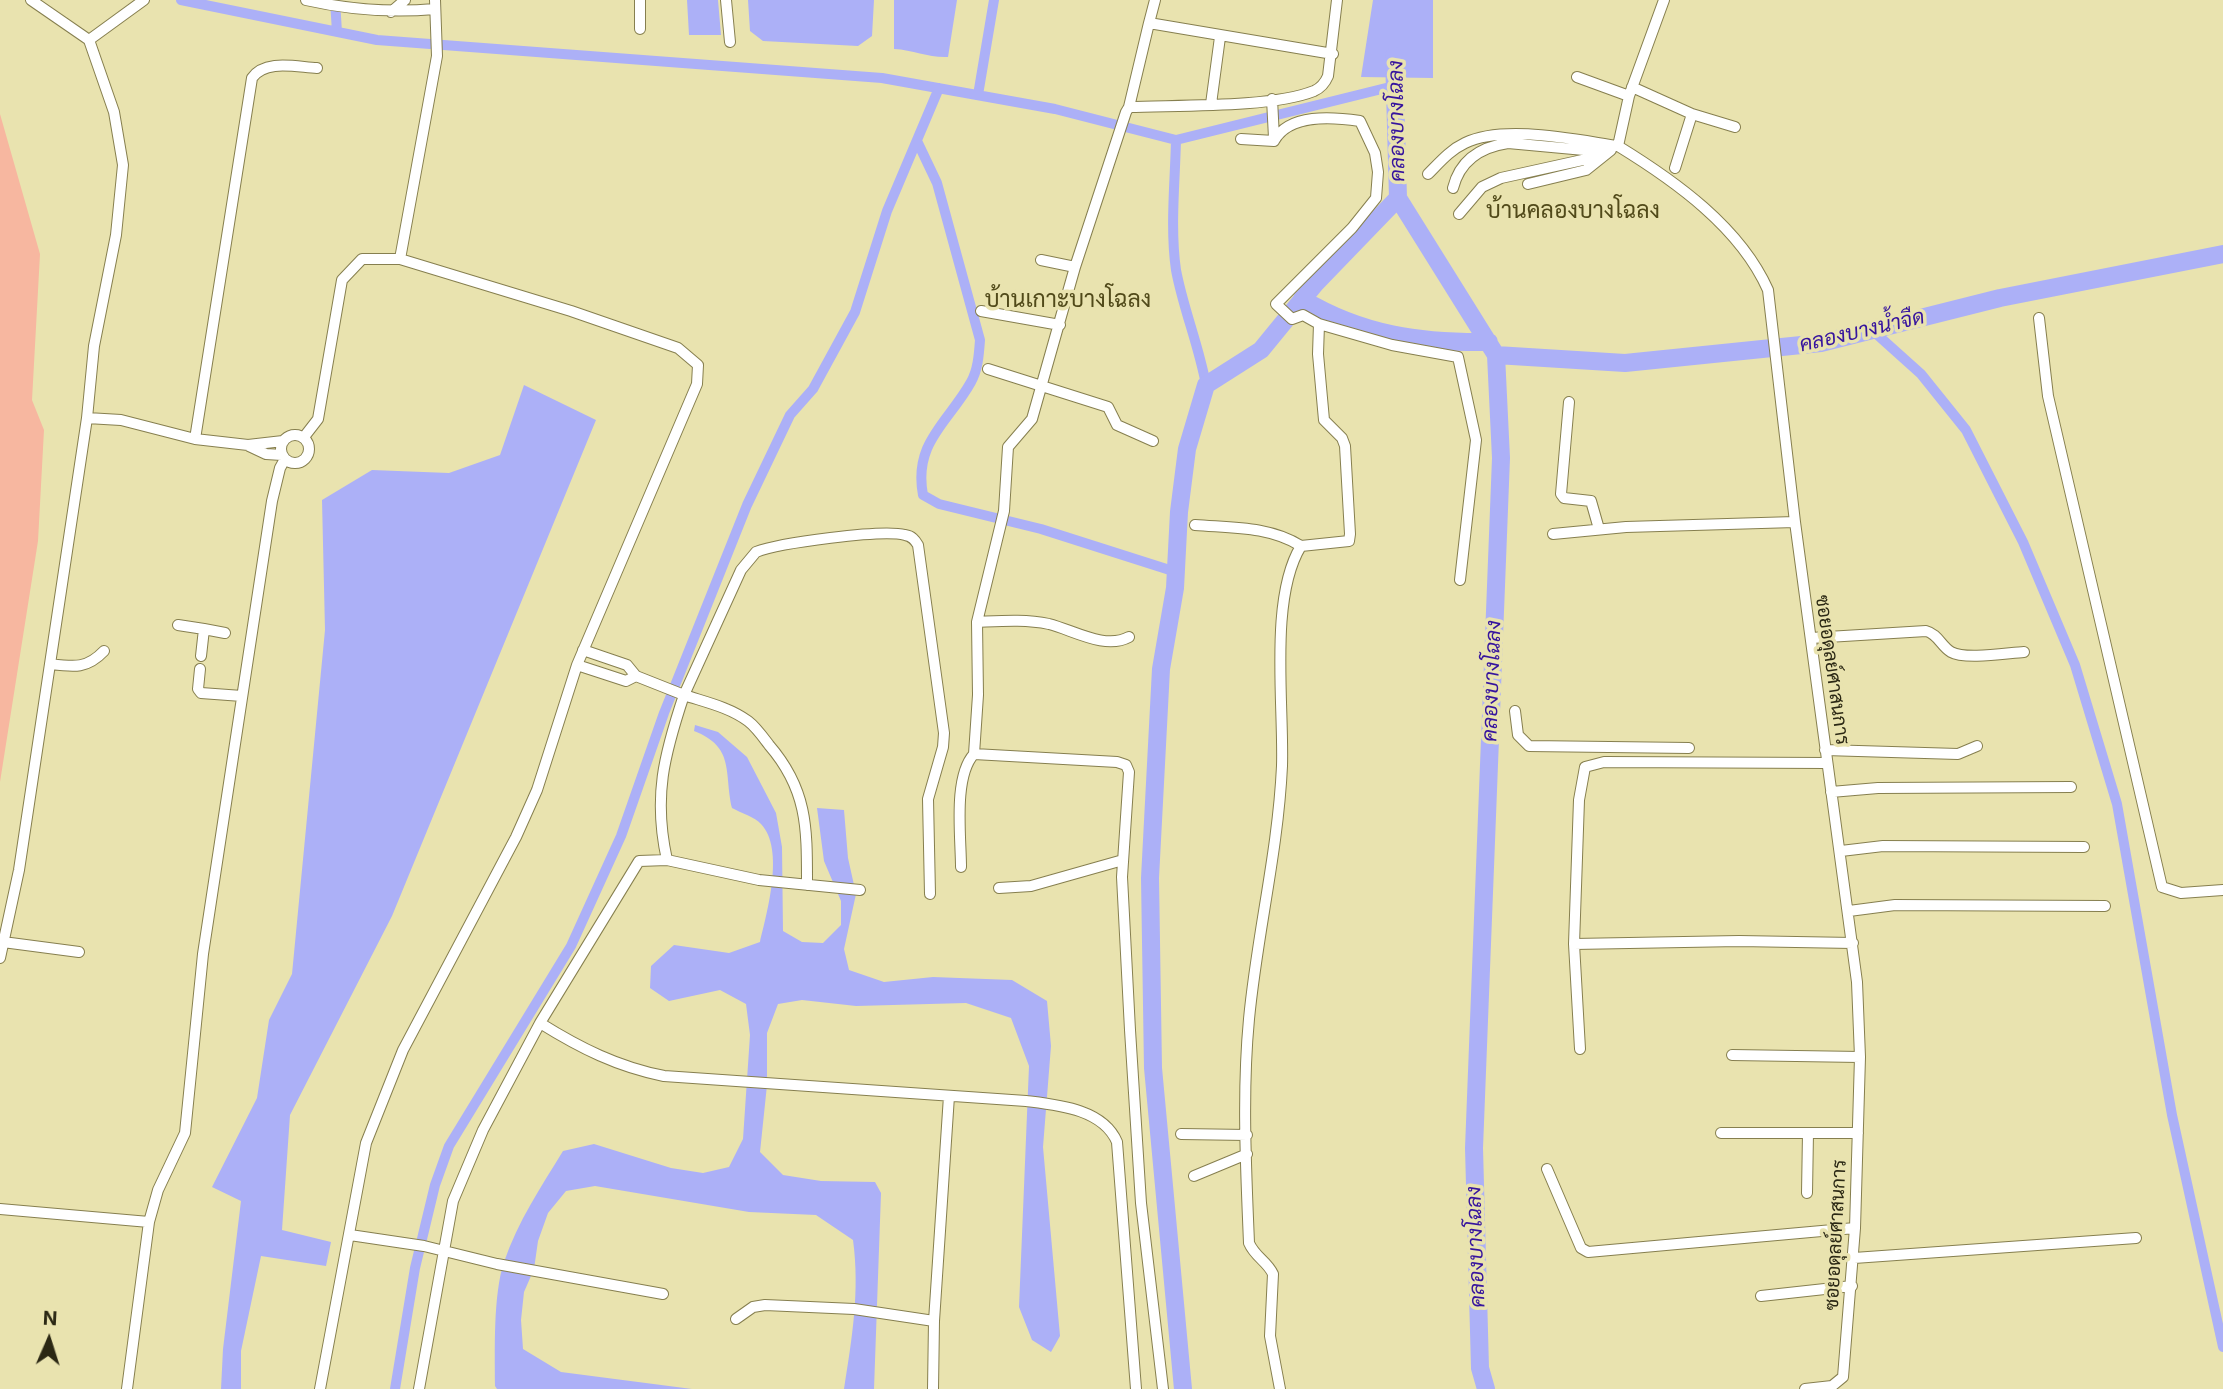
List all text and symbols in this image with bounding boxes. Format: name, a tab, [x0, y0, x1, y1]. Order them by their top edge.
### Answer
water label: คลองบางโฉลง	[1383, 60, 1411, 182]
district label: บ้านคลองบางโฉลง	[1486, 197, 1660, 225]
district label: บ้านเกาะบางโฉลง	[985, 286, 1151, 314]
water label: คลองบางน้ำจืด	[1797, 304, 1927, 358]
street label: ซอยอดุลย์ศาสนการ	[1810, 594, 1854, 746]
water label: คลองบางโฉลง	[1477, 620, 1507, 742]
street label: ซอยอดุลย์ศาสนการ	[1821, 1159, 1851, 1311]
water label: คลองบางโฉลง	[1461, 1186, 1491, 1308]
north arrow	[14, 1305, 84, 1375]
text: N	[42, 1307, 58, 1330]

